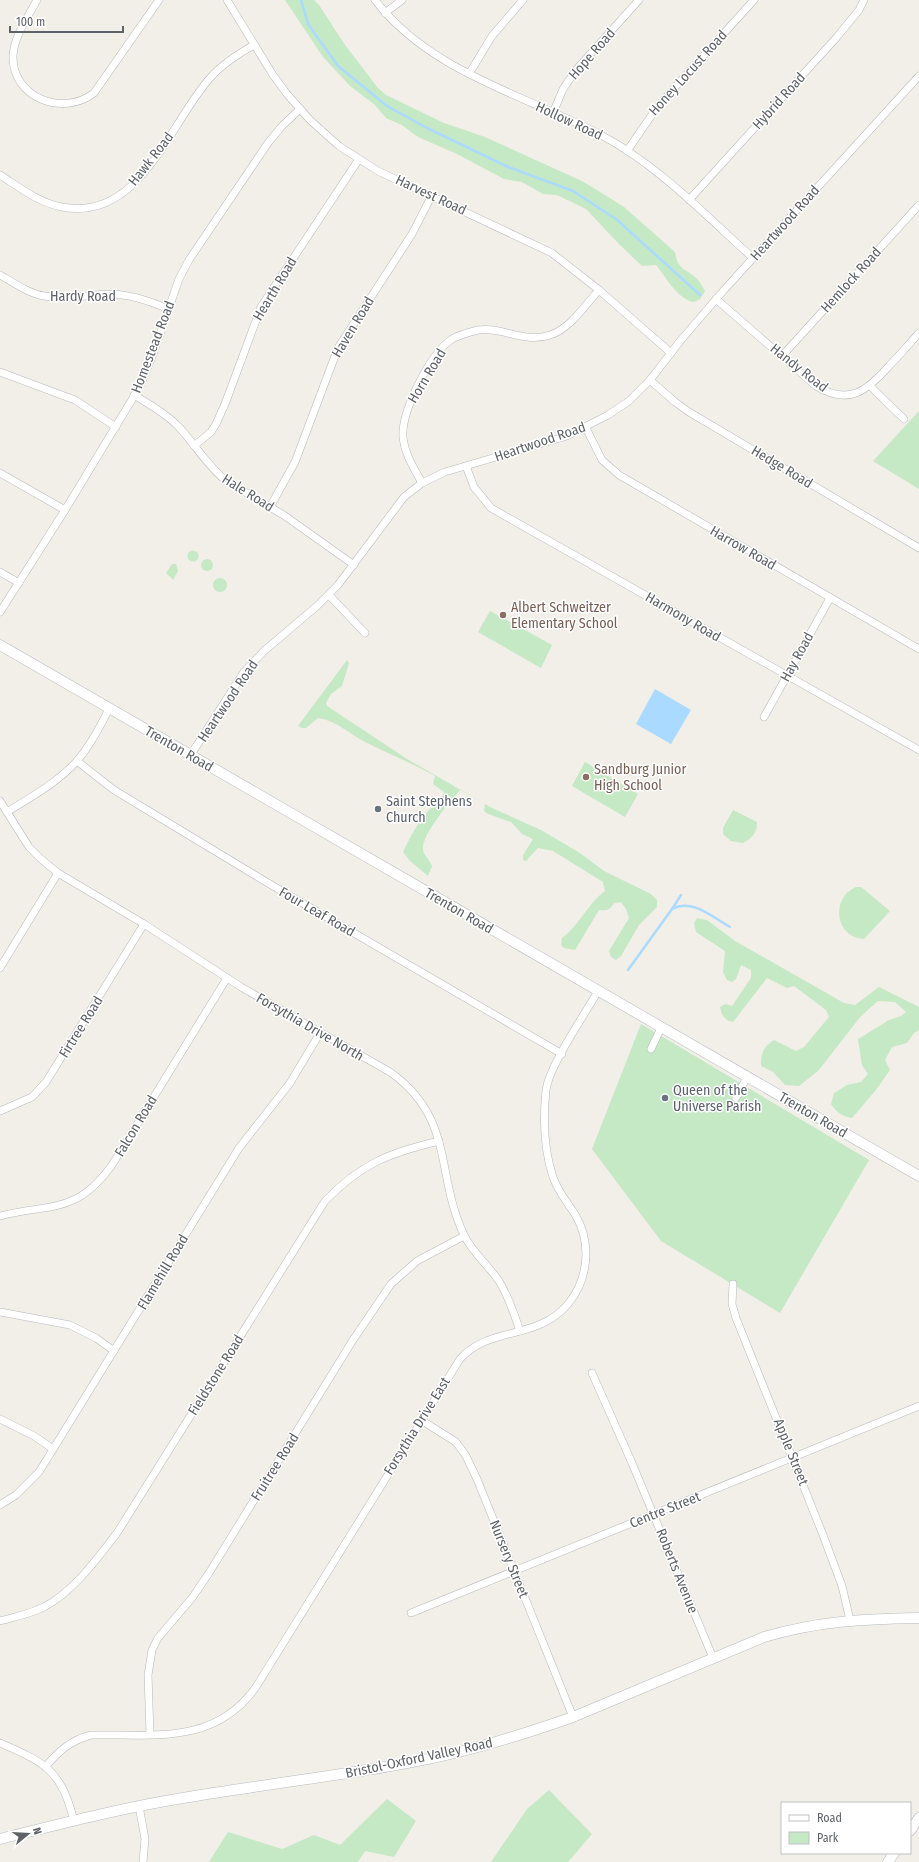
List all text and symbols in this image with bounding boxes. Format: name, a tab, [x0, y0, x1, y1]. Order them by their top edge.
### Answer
scale bar	[10, 8, 123, 34]
text: 100 m	[16, 15, 45, 29]
street label: Hope Road	[565, 25, 619, 83]
street label: Honey Locust Road	[645, 27, 731, 119]
street label: Hybrid Road	[749, 69, 809, 133]
street label: Hollow Road	[533, 98, 605, 144]
street label: Hawk Road	[125, 129, 177, 189]
street label: Harvest Road	[393, 171, 469, 219]
street label: Heartwood Road	[747, 182, 823, 264]
street label: Hemlock Road	[817, 244, 885, 316]
street label: Hearth Road	[249, 254, 301, 324]
street label: Hardy Road	[50, 288, 116, 305]
street label: Haven Road	[328, 294, 378, 360]
street label: Homestead Road	[128, 299, 178, 395]
street label: Handy Road	[767, 340, 831, 396]
street label: Horn Road	[404, 346, 450, 406]
street label: Heartwood Road	[492, 418, 588, 466]
street label: Hedge Road	[748, 442, 816, 492]
street label: Hale Road	[219, 470, 277, 516]
street label: Harrow Road	[707, 522, 779, 574]
street label: Harmony Road	[642, 589, 724, 645]
place label: Albert Schweitzer Elementary School	[511, 599, 618, 632]
marker: Albert Schweitzer Elementary School	[498, 610, 508, 620]
street label: Hay Road	[777, 629, 817, 685]
street label: Heartwood Road	[194, 657, 262, 745]
street label: Trenton Road	[142, 723, 216, 775]
place label: Sandburg Junior High School	[594, 761, 686, 794]
marker: Sandburg Junior High School	[581, 772, 591, 782]
place label: Saint Stephens Church	[386, 793, 472, 826]
marker: Saint Stephens Church	[373, 804, 383, 814]
street label: Four Leaf Road	[276, 883, 358, 941]
street label: Trenton Road	[422, 885, 496, 937]
street label: Forsythia Drive North	[253, 989, 367, 1065]
street label: Firtree Road	[55, 993, 107, 1061]
place label: Queen of the Universe Parish	[673, 1082, 761, 1115]
street label: Trenton Road	[776, 1089, 850, 1141]
street label: Falcon Road	[111, 1092, 161, 1160]
marker: Queen of the Universe Parish	[660, 1093, 670, 1103]
street label: Flamehill Road	[134, 1231, 192, 1313]
street label: Fieldstone Road	[185, 1332, 247, 1418]
street label: Forsythia Drive East	[380, 1374, 454, 1478]
street label: Apple Street	[770, 1416, 812, 1488]
street label: Fruitree Road	[247, 1430, 303, 1504]
street label: Centre Street	[627, 1488, 703, 1532]
street label: Nursery Street	[486, 1518, 532, 1601]
street label: Roberts Avenue	[652, 1526, 702, 1616]
street label: Bristol-Oxford Valley Road	[344, 1734, 494, 1782]
legend	[781, 1802, 911, 1854]
text: Road	[817, 1811, 842, 1825]
north arrow	[8, 1814, 48, 1854]
text: N	[30, 1826, 44, 1836]
text: Park	[817, 1831, 839, 1845]

